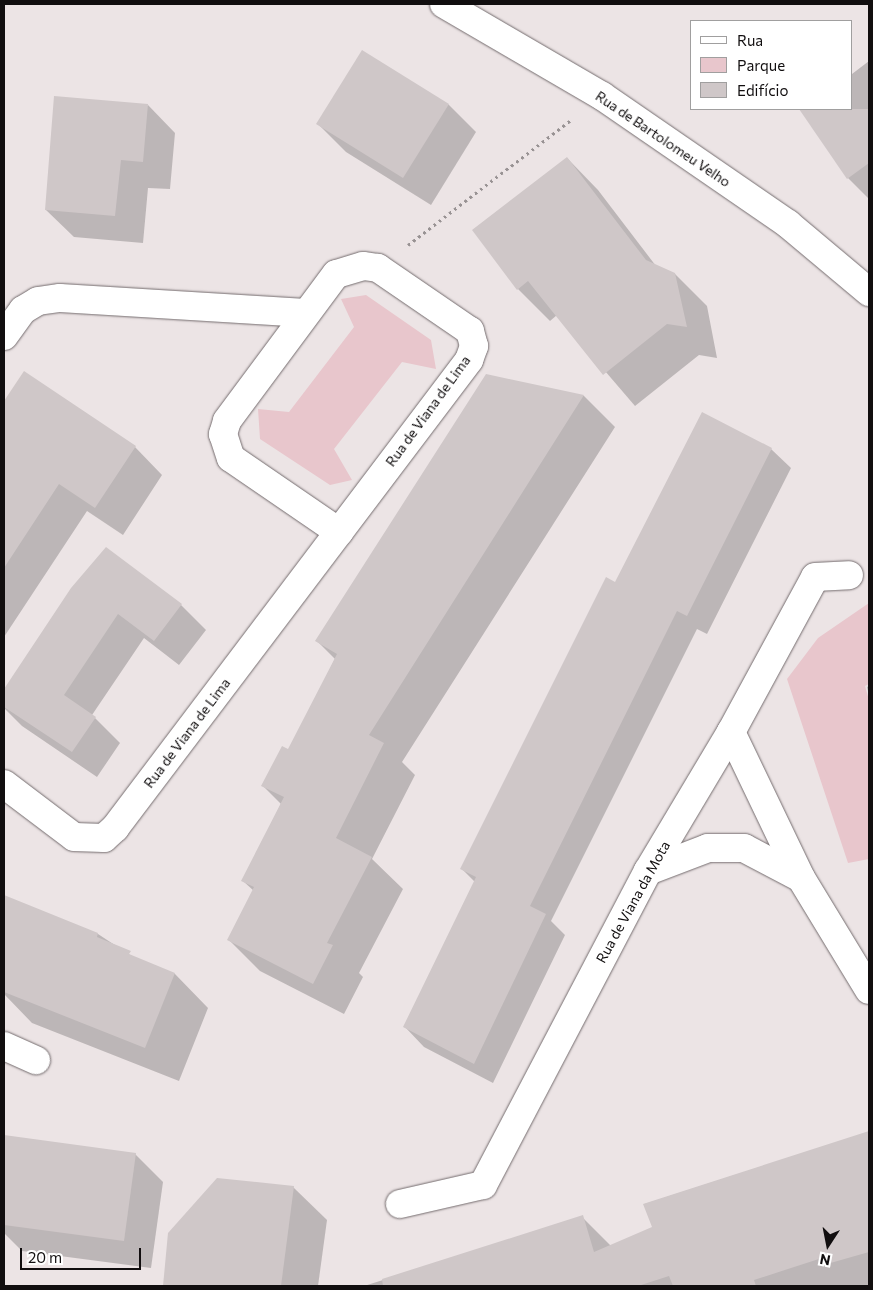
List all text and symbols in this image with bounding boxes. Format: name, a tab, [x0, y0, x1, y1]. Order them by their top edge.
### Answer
legend	[690, 20, 853, 110]
text: Rua	[737, 31, 763, 49]
text: Parque	[737, 56, 785, 74]
text: Edifício	[737, 81, 788, 99]
street label: Rua de Bartolomeu Velho	[592, 88, 734, 190]
street label: Rua de Viana de Lima	[382, 352, 474, 470]
street label: Rua de Viana de Lima	[140, 675, 234, 791]
street label: Rua de Viana da Mota	[593, 838, 673, 966]
north arrow	[803, 1220, 853, 1270]
scale bar	[22, 1238, 144, 1270]
text: 20 m	[28, 1248, 62, 1266]
text: N	[818, 1251, 832, 1270]

